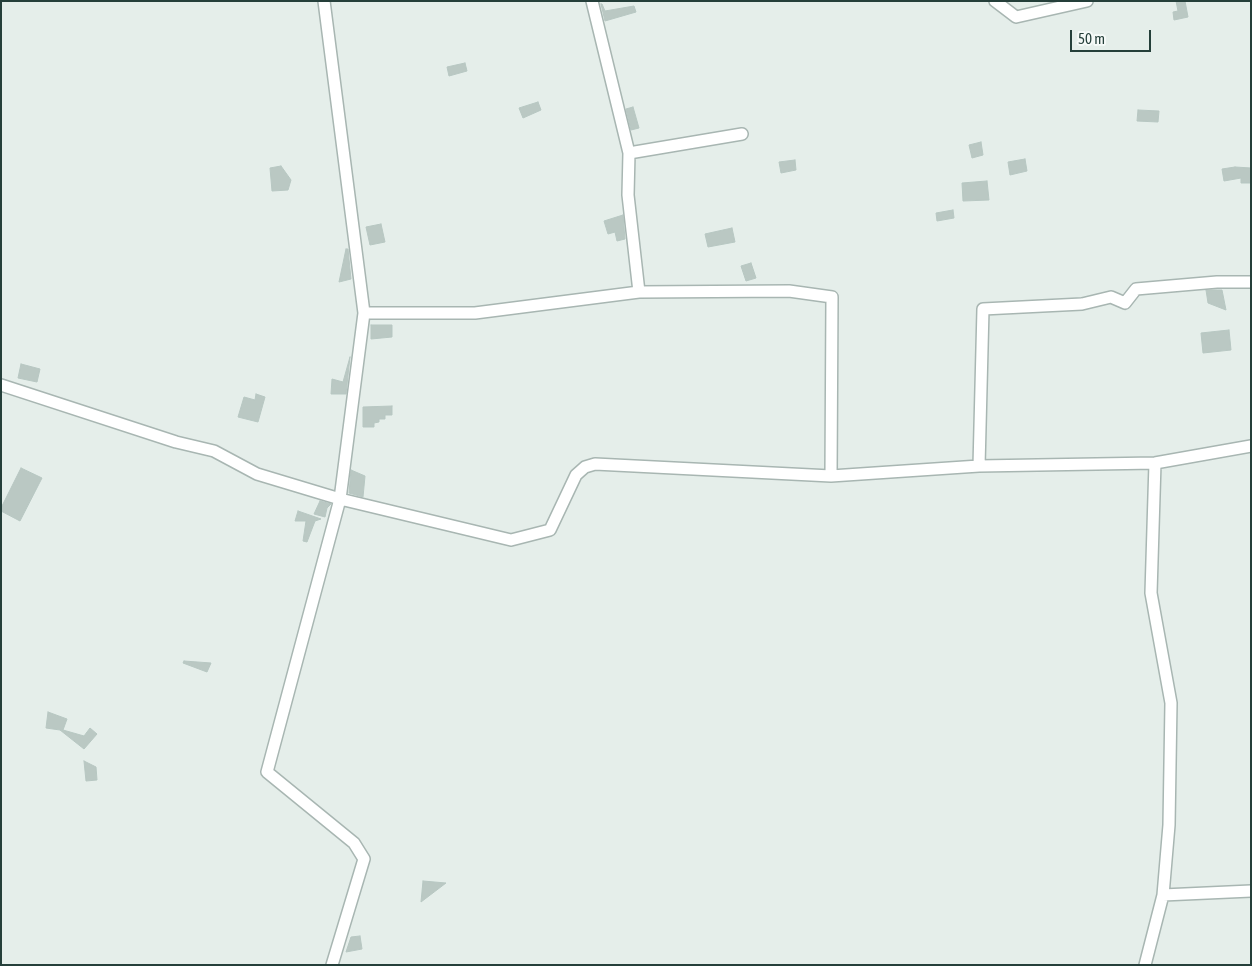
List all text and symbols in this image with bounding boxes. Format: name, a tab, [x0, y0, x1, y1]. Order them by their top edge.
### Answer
scale bar	[1072, 20, 1153, 52]
text: 50 m	[1078, 30, 1105, 47]

